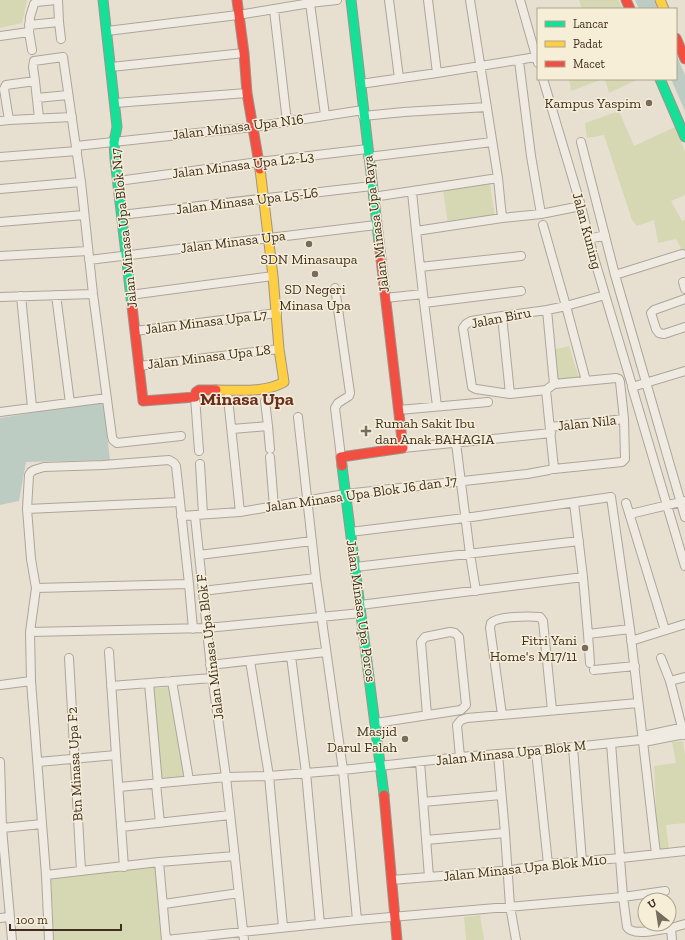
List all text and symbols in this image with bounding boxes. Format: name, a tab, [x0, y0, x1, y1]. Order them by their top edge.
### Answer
legend	[537, 8, 677, 80]
text: Lancar	[573, 17, 609, 31]
text: Padat	[573, 37, 603, 51]
text: Macet	[573, 57, 605, 71]
place label: Kampus Yaspim	[545, 95, 641, 112]
marker: Kampus Yaspim	[644, 98, 654, 108]
street label: Jalan Minasa Upa N16	[171, 111, 305, 143]
street label: Jalan Minasa Upa Blok N17	[107, 147, 141, 309]
street label: Jalan Minasa Upa L2-L3	[171, 148, 315, 182]
street label: Jalan Minasa Upa Raya	[359, 154, 393, 294]
street label: Jalan Minasa Upa L5-L6	[175, 184, 319, 218]
street label: Jalan Kuning	[569, 191, 605, 272]
street label: Jalan Minasa Upa	[179, 227, 287, 257]
marker: SDN Minasaupa	[304, 239, 314, 249]
place label: SDN Minasaupa	[261, 251, 358, 268]
marker: SD Negeri Minasa Upa	[310, 269, 320, 279]
place label: SD Negeri Minasa Upa	[279, 281, 351, 314]
street label: Jalan Biru	[470, 304, 532, 332]
street label: Jalan Minasa Upa L7	[144, 306, 268, 338]
street label: Jalan Minasa Upa L8	[146, 341, 272, 373]
district label: Minasa Upa	[200, 388, 294, 410]
street label: Jalan Nila	[557, 411, 617, 435]
place label: Rumah Sakit Ibu dan Anak BAHAGIA	[375, 415, 495, 448]
marker: Rumah Sakit Ibu dan Anak BAHAGIA	[360, 425, 372, 437]
street label: Jalan Minasa Upa Blok J6 dan J7	[264, 472, 459, 516]
street label: Jalan Minasa Upa Poros	[343, 539, 379, 683]
street label: Jalan Minasa Upa Blok F	[193, 573, 227, 721]
place label: Fitri Yani Home's M17/11	[490, 632, 578, 665]
marker: Fitri Yani Home's M17/11	[580, 643, 590, 653]
street label: Btn Minasa Upa F2	[64, 706, 86, 822]
place label: Masjid Darul Falah	[327, 723, 397, 756]
marker: Masjid Darul Falah	[400, 734, 410, 744]
street label: Jalan Minasa Upa Blok M	[435, 737, 587, 769]
street label: Jalan Minasa Upa Blok M10	[442, 851, 608, 885]
north arrow	[637, 892, 677, 932]
text: U	[646, 896, 659, 911]
scale bar	[10, 906, 121, 932]
text: 100 m	[16, 913, 48, 927]

